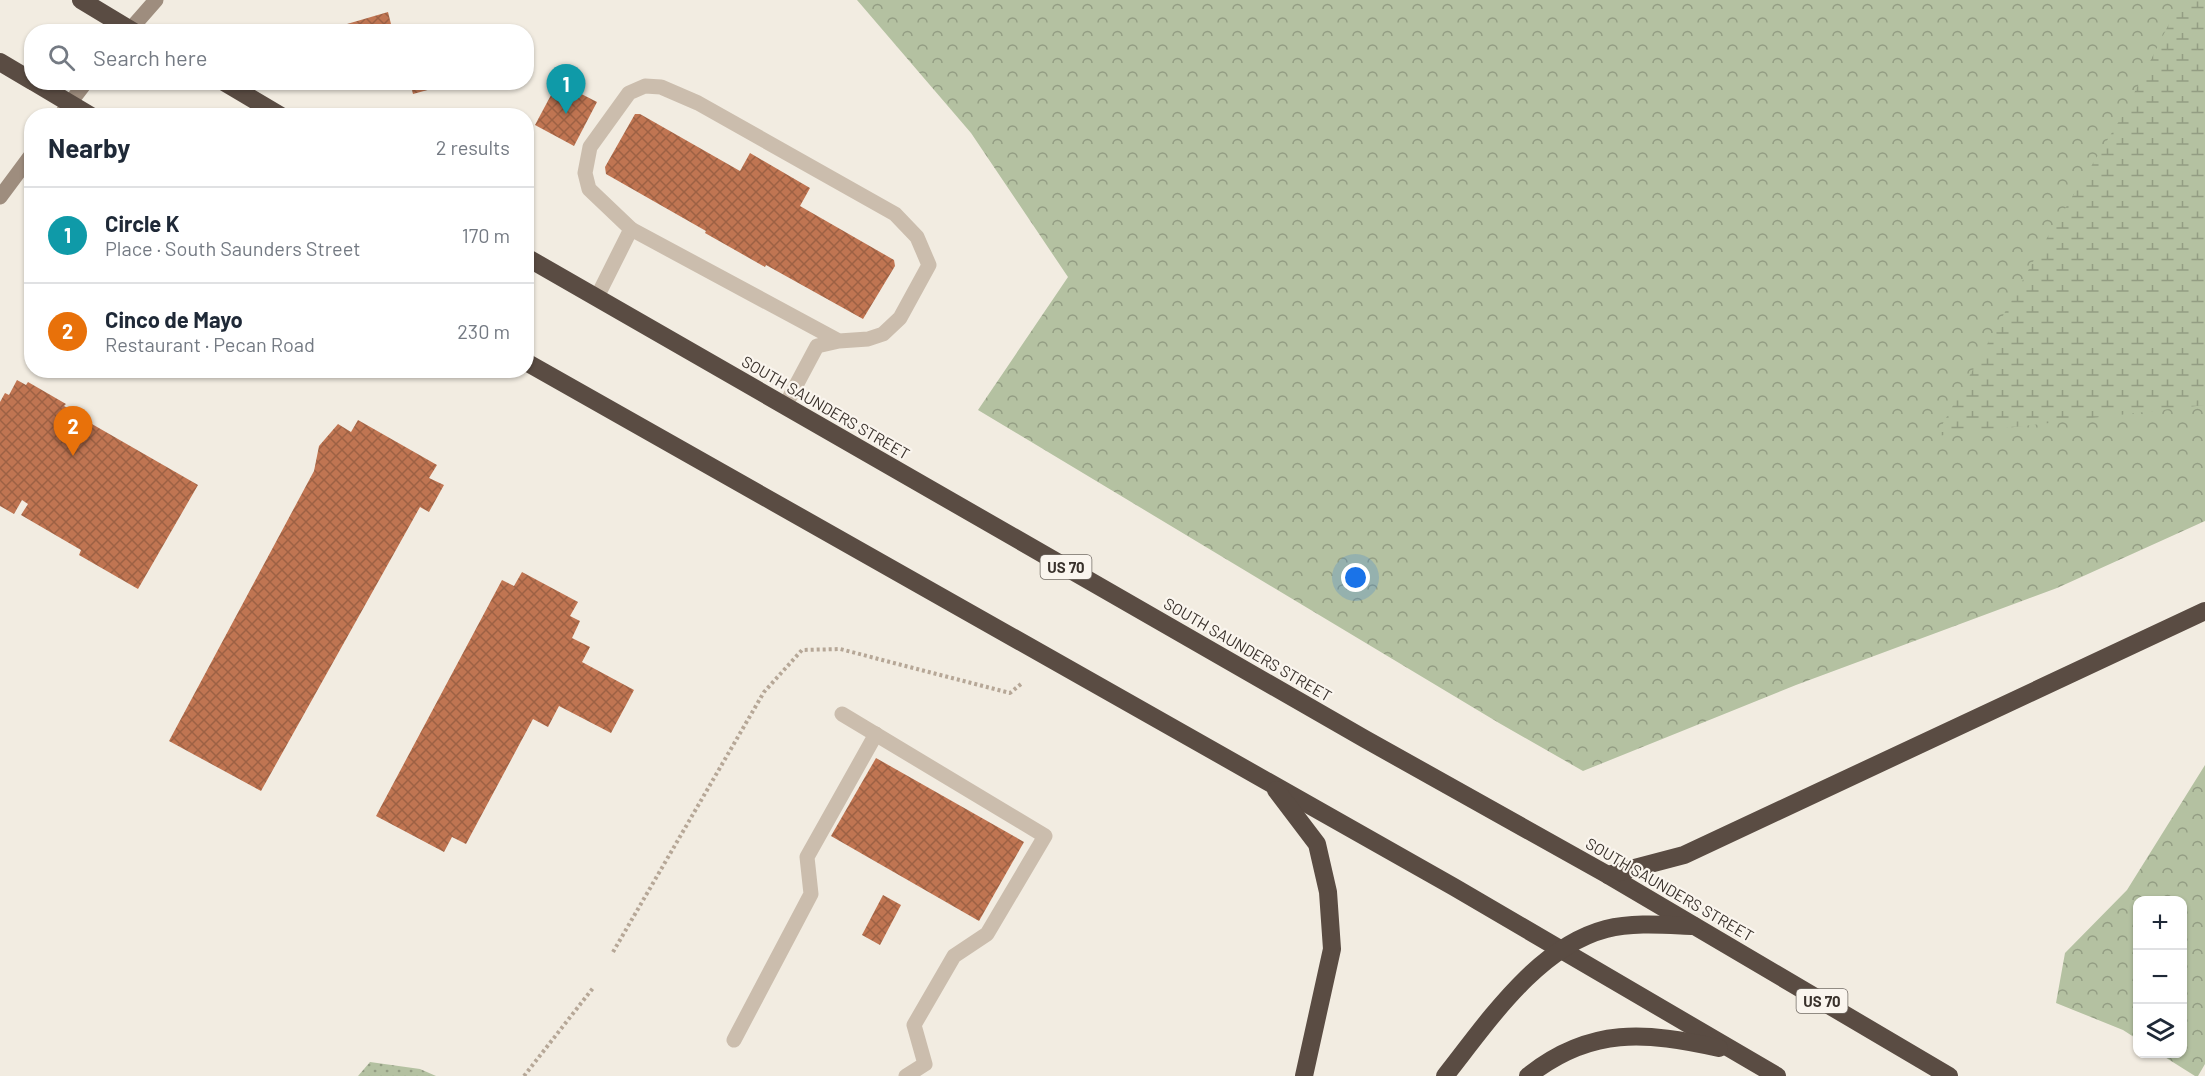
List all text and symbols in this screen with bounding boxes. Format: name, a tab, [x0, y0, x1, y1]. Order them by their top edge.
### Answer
search box	[24, 24, 534, 90]
icon: search	[45, 41, 78, 74]
text: Search here	[93, 44, 207, 70]
pin: 1	[546, 64, 586, 114]
text: Nearby	[48, 132, 130, 163]
text: 2 results	[436, 135, 510, 159]
text: Circle K	[105, 210, 180, 236]
text: 1	[64, 223, 71, 247]
text: 170 m	[462, 223, 510, 247]
text: Place · South Saunders Street	[105, 236, 360, 260]
text: Cinco de Mayo	[105, 306, 243, 332]
text: 2	[62, 319, 73, 343]
text: 230 m	[457, 319, 510, 343]
text: Restaurant · Pecan Road	[105, 332, 315, 356]
street label: SOUTH SAUNDERS STREET	[739, 351, 913, 463]
pin: 2	[54, 406, 92, 456]
road number: US 70	[1040, 555, 1092, 579]
your location	[1341, 563, 1370, 592]
street label: SOUTH SAUNDERS STREET	[1161, 593, 1335, 705]
street label: SOUTH SAUNDERS STREET	[1583, 833, 1757, 945]
map controls	[2133, 896, 2187, 1058]
button: +	[2133, 896, 2187, 950]
button: −	[2133, 950, 2187, 1004]
road number: US 70	[1796, 989, 1848, 1013]
button: layers	[2133, 1004, 2187, 1058]

